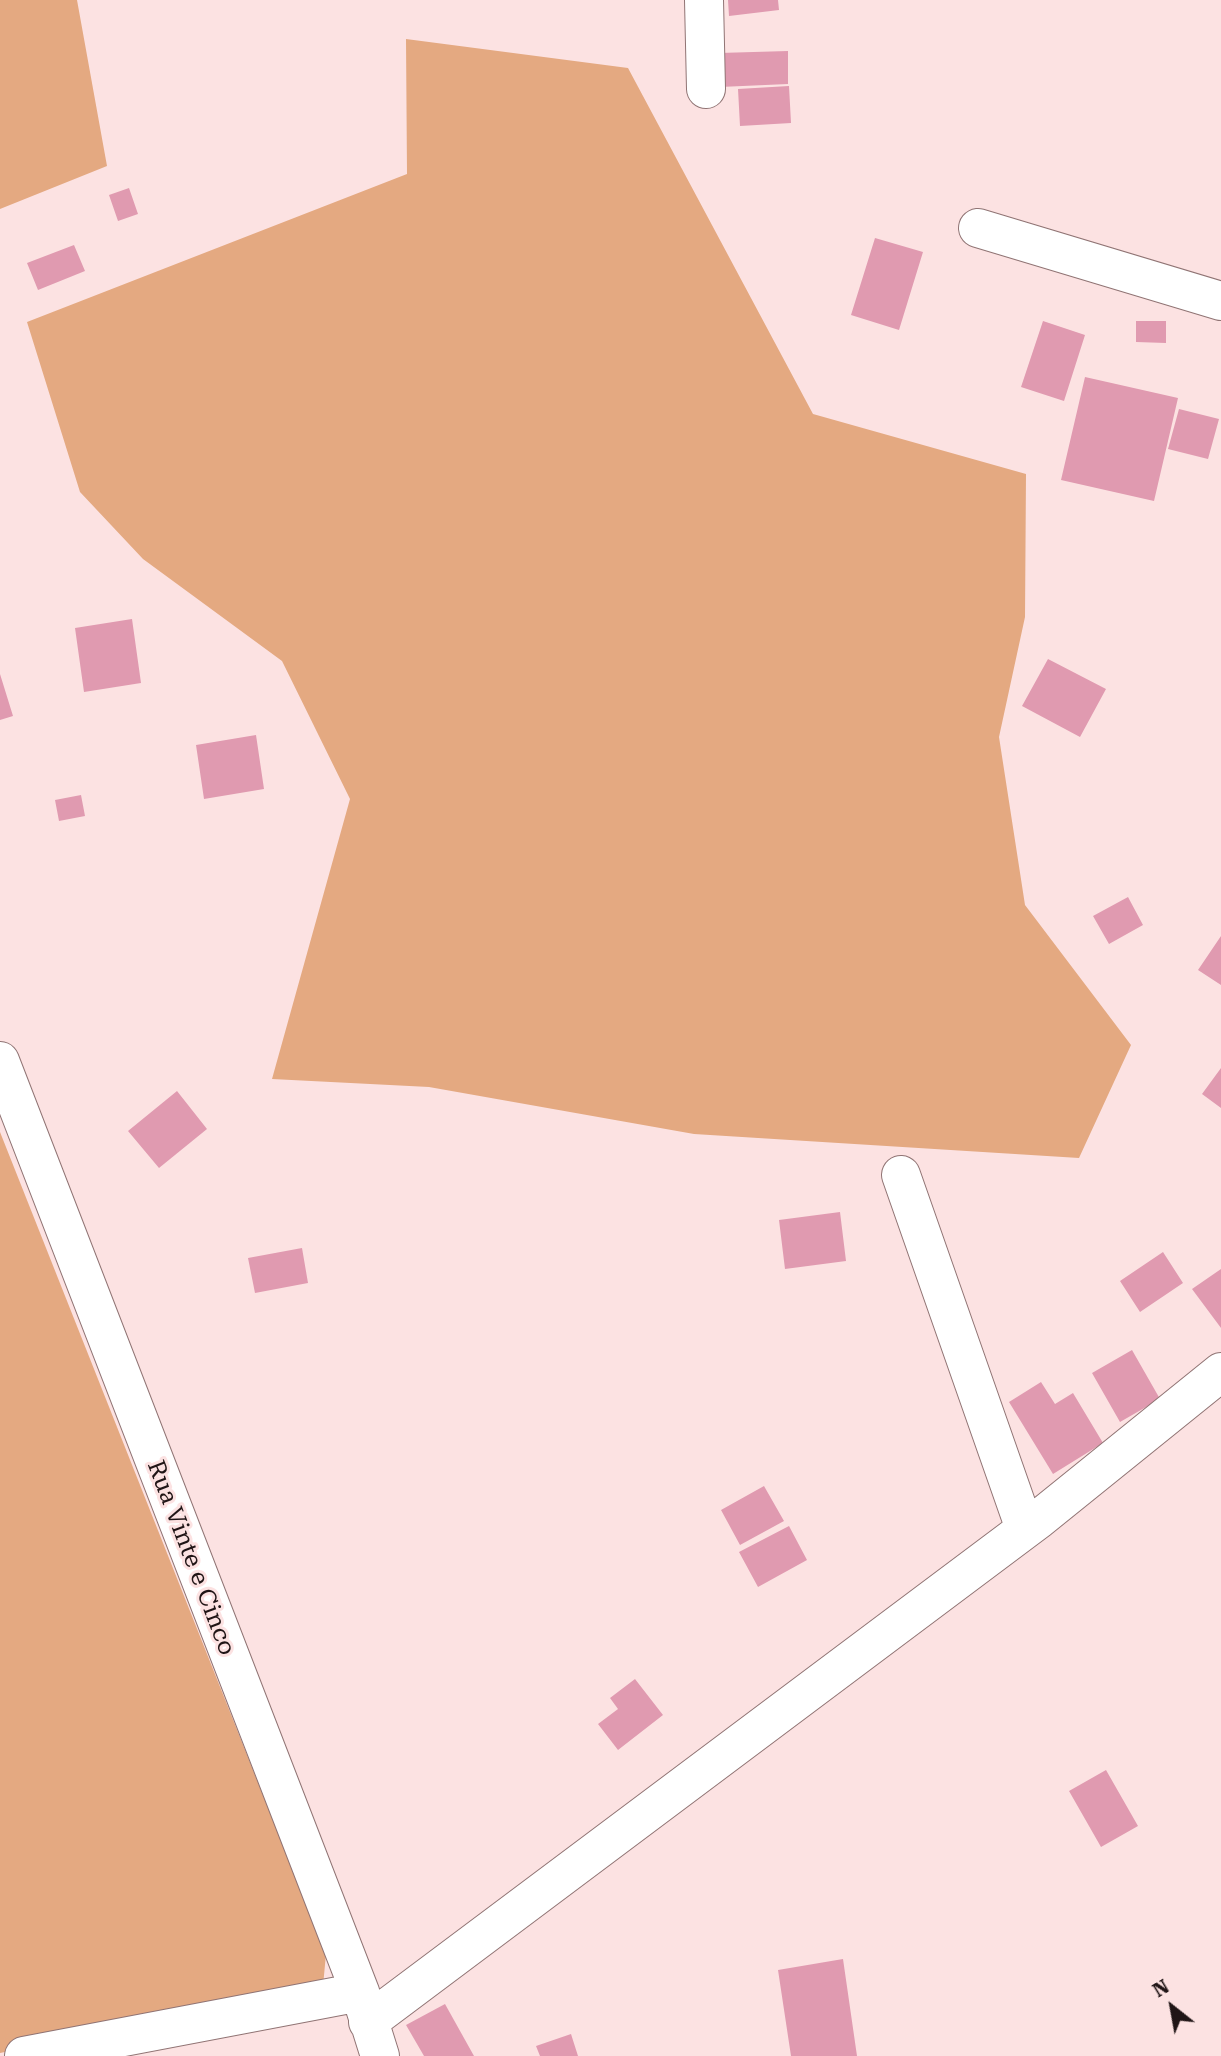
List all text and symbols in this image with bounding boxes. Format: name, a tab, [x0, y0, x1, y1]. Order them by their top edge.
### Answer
street label: Rua Vinte e Cinco	[141, 1457, 241, 1659]
north arrow	[1137, 1972, 1207, 2042]
text: N	[1149, 1975, 1173, 2002]

